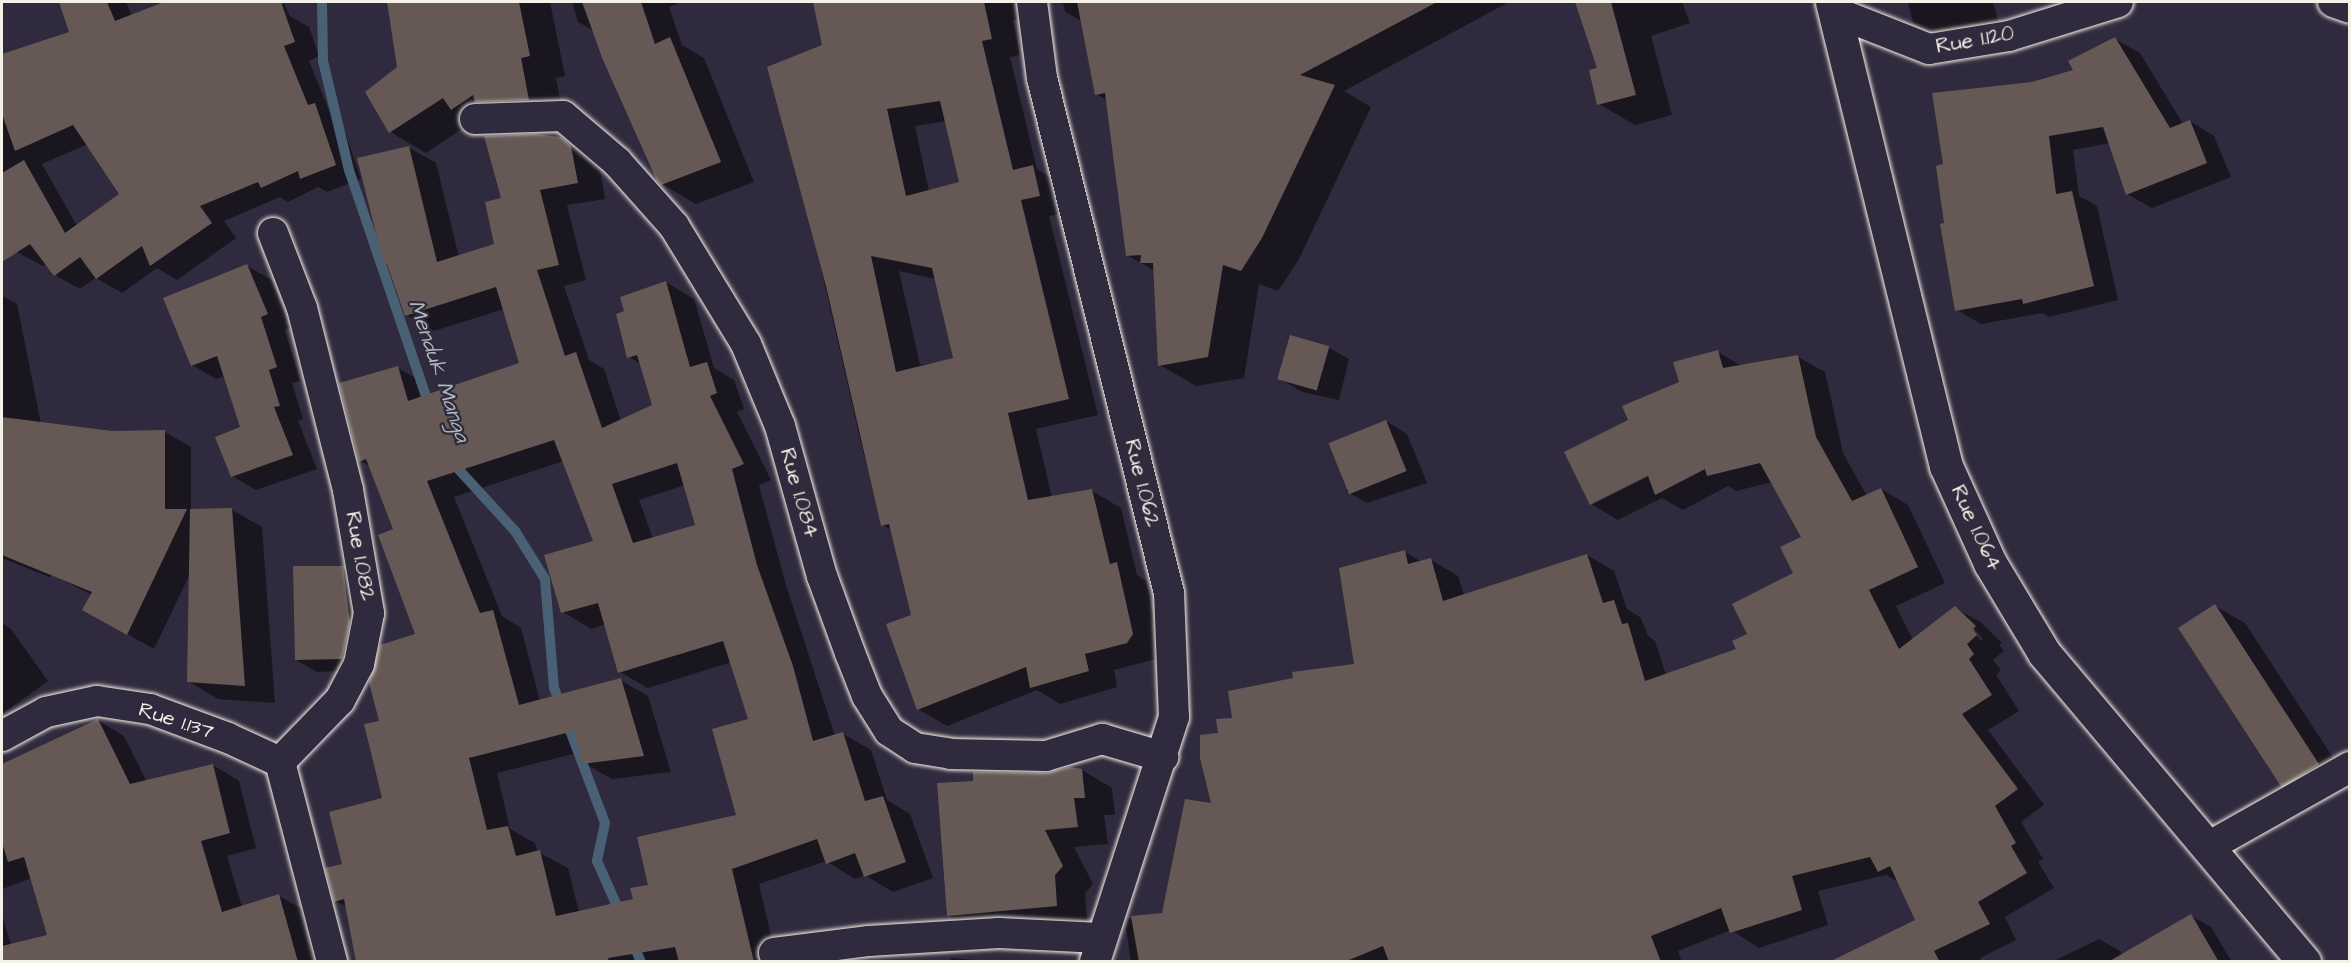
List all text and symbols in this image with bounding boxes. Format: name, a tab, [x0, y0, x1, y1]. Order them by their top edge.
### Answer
street label: Rue 1.120	[1934, 21, 2016, 59]
water label: Menduk Manga	[402, 296, 476, 446]
street label: Rue 1.062	[1119, 437, 1165, 529]
street label: Rue 1.084	[774, 445, 824, 541]
street label: Rue 1.064	[1945, 481, 2007, 575]
street label: Rue 1.082	[340, 510, 380, 602]
street label: Rue 1.137	[135, 697, 217, 745]

